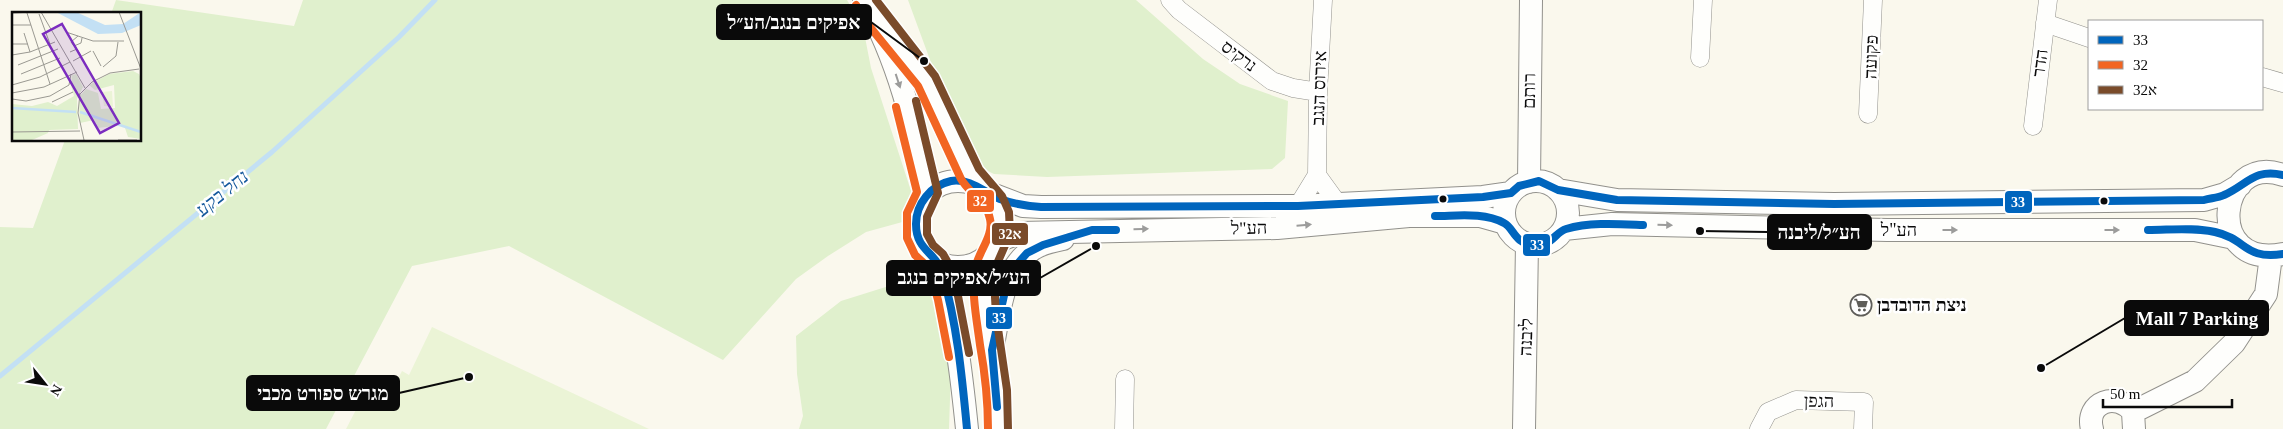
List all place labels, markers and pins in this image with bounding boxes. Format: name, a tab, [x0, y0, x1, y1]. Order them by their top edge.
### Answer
callout: אפיקים בנגב/הע״ל	[717, 5, 871, 39]
unlabelled marker	[1438, 194, 1448, 204]
unlabelled marker	[2099, 196, 2109, 206]
callout: הע״ל/ליבנה	[1768, 215, 1871, 249]
callout: הע״ל/אפיקים בנגב	[887, 261, 1040, 295]
supermarket icon: ניצת הדובדבן	[1849, 293, 1873, 317]
place label: ניצת הדובדבן	[1877, 295, 1967, 315]
callout: Mall 7 Parking	[2125, 301, 2268, 335]
callout: מגרש ספורט מכבי	[247, 376, 399, 410]

